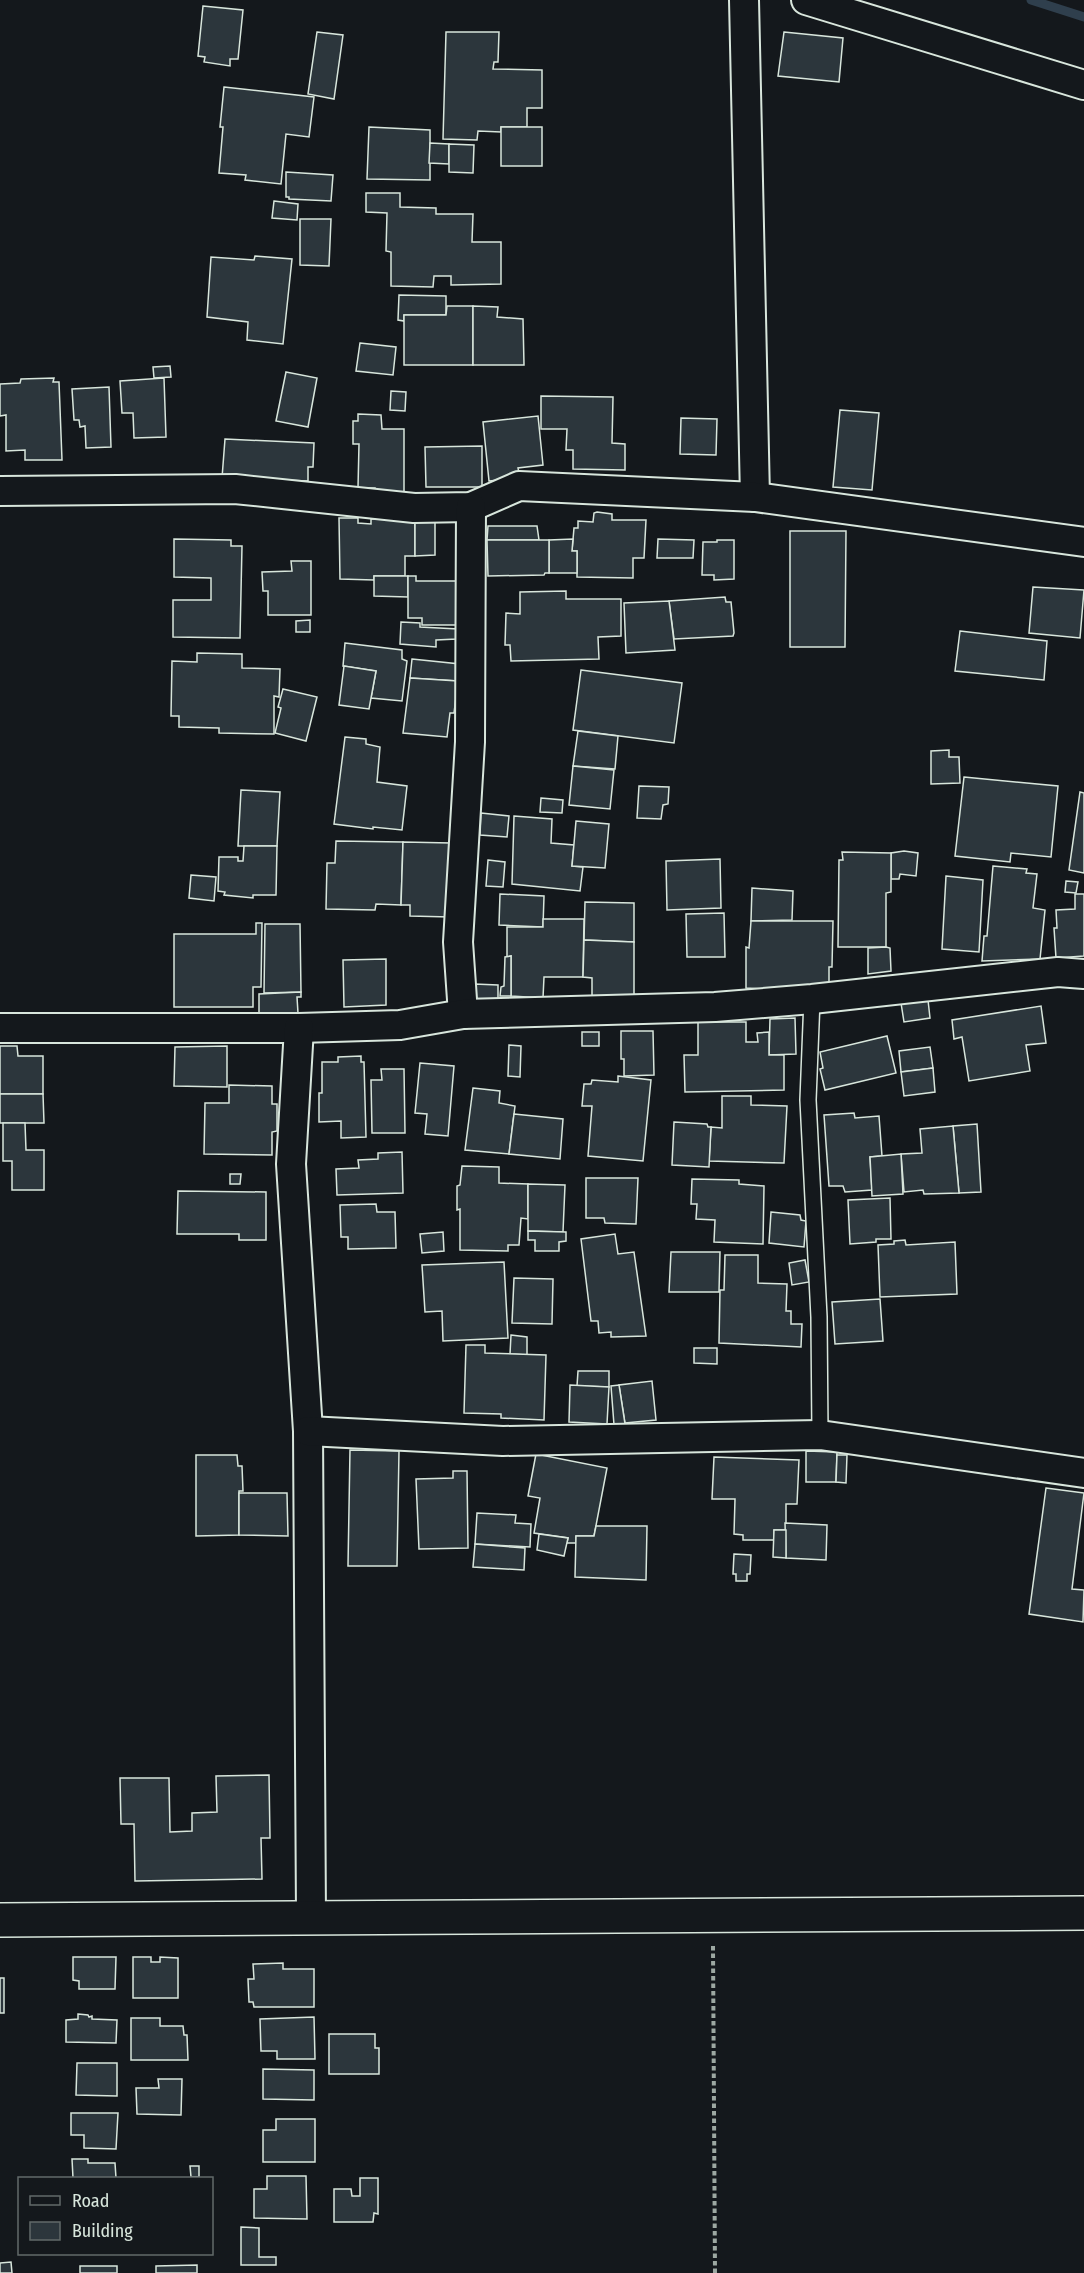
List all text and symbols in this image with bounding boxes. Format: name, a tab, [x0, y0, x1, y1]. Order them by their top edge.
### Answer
legend	[18, 2177, 213, 2255]
text: Road	[72, 2190, 109, 2212]
text: Building	[72, 2220, 133, 2242]

